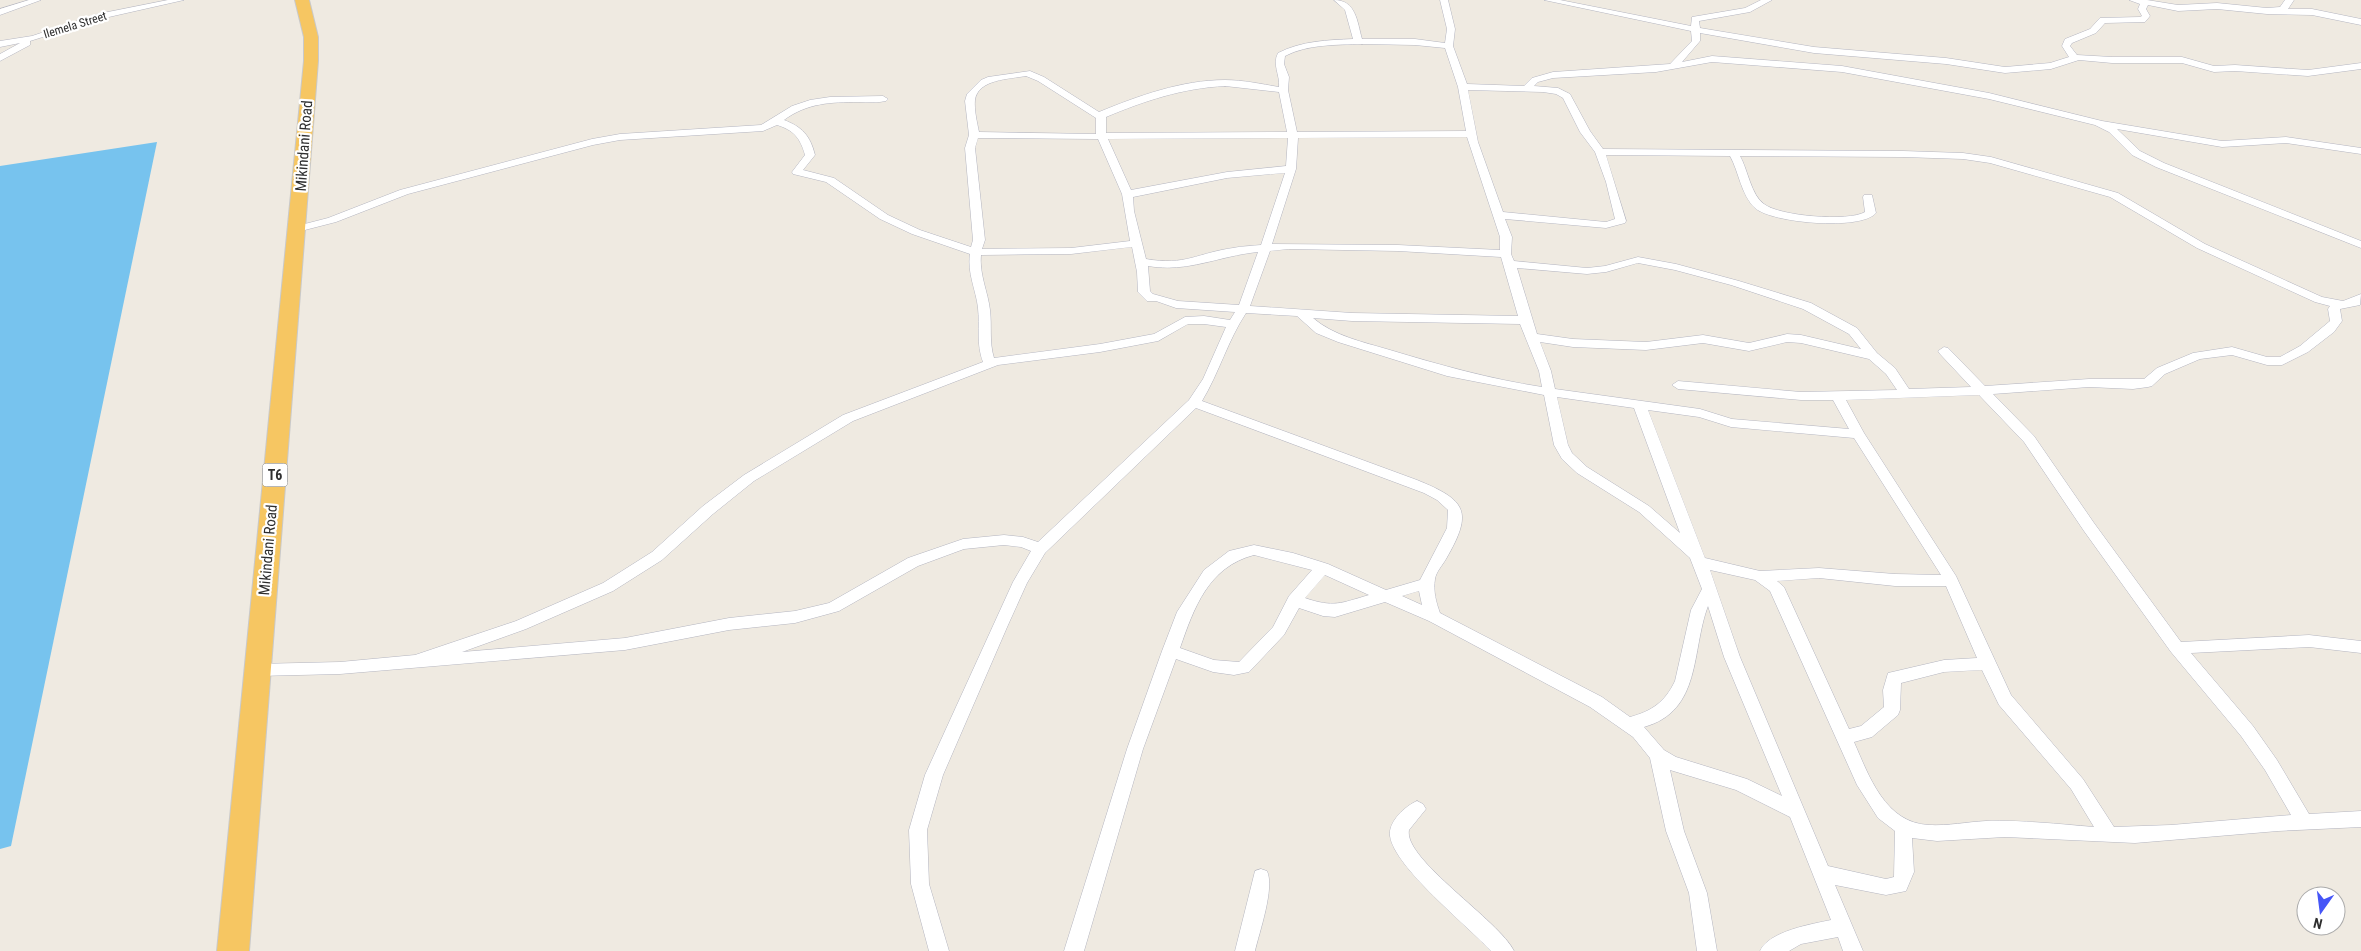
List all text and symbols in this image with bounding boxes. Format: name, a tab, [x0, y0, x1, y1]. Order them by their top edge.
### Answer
street label: Ilemela Street	[42, 9, 109, 41]
street label: Mikindani Road	[292, 100, 316, 192]
road number: T6	[262, 464, 288, 486]
street label: Mikindani Road	[255, 504, 281, 596]
north arrow	[2296, 886, 2346, 936]
text: N	[2312, 915, 2324, 932]

